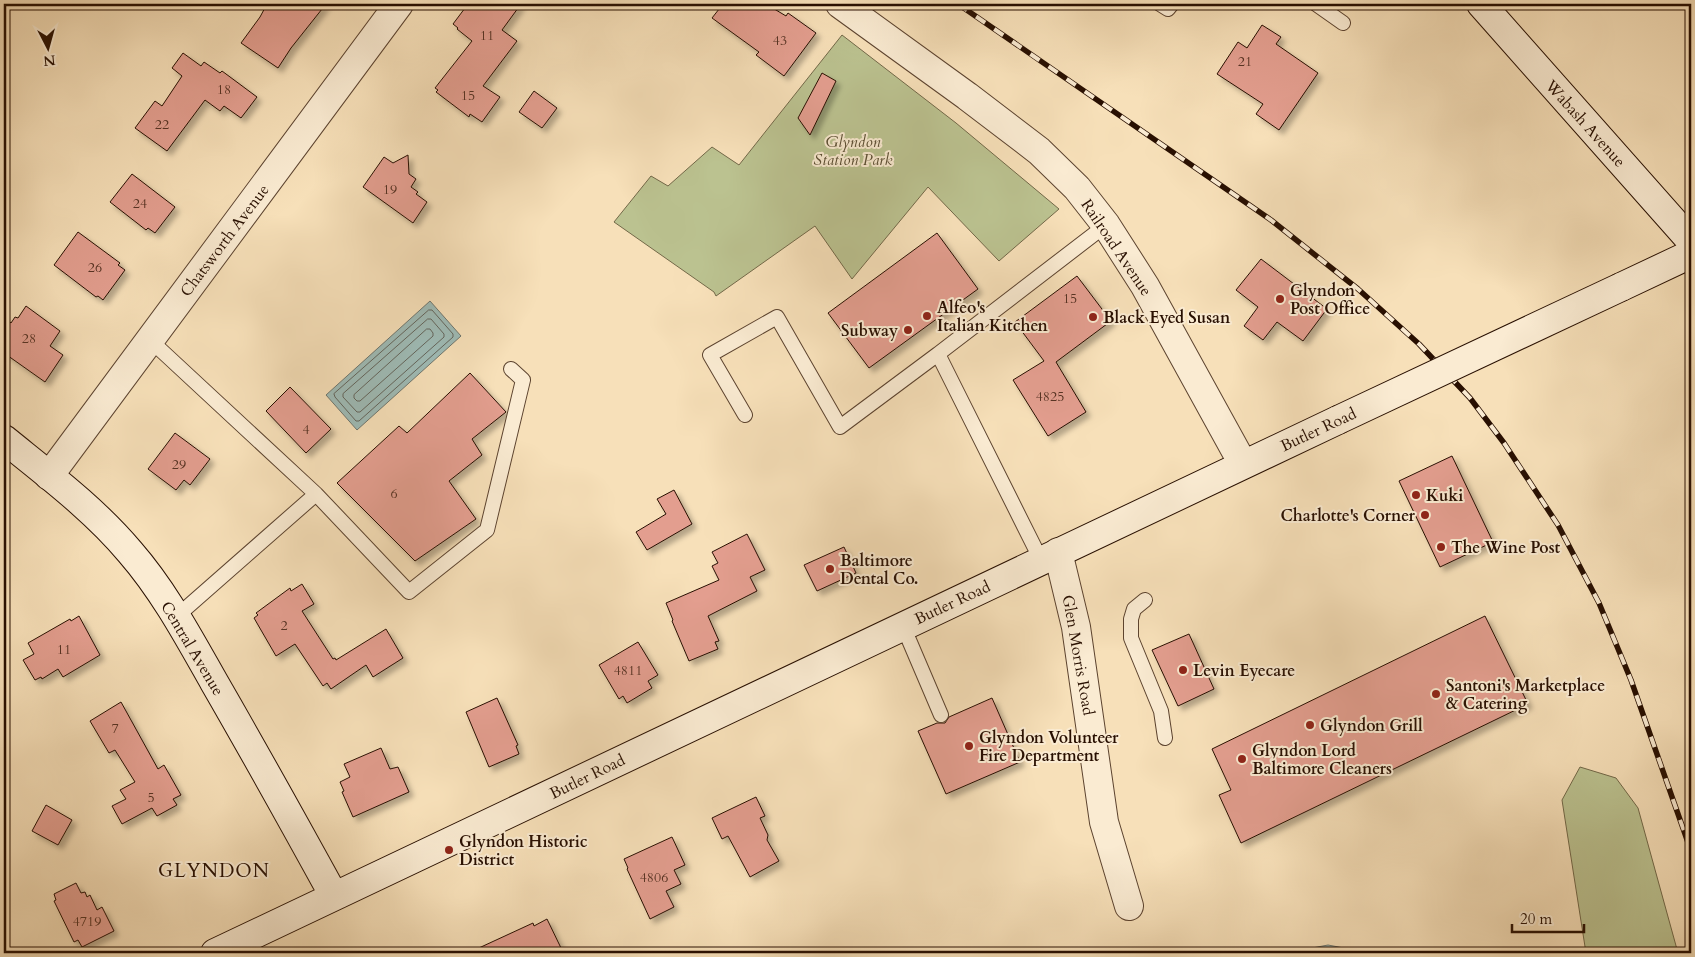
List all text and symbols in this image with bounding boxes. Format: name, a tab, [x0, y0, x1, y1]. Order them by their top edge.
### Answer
north arrow	[22, 22, 72, 72]
house number: 11	[480, 26, 494, 45]
house number: 43	[773, 31, 787, 50]
text: N	[42, 50, 56, 71]
house number: 21	[1238, 52, 1252, 71]
street label: Wabash Avenue	[1539, 75, 1630, 172]
house number: 18	[217, 80, 231, 99]
house number: 15	[461, 86, 475, 105]
house number: 22	[155, 115, 169, 134]
park label: Glyndon Station Park	[814, 131, 893, 171]
street label: Chatsworth Avenue	[175, 180, 274, 301]
house number: 19	[383, 180, 397, 199]
house number: 24	[133, 194, 147, 213]
street label: Railroad Avenue	[1076, 195, 1157, 300]
house number: 26	[88, 258, 102, 277]
place label: Glyndon Post Office	[1290, 280, 1370, 320]
house number: 15	[1063, 289, 1077, 308]
marker: Glyndon Post Office	[1274, 293, 1286, 305]
place label: Alfeo's Italian Kitchen	[937, 297, 1049, 337]
place label: Black Eyed Susan	[1103, 307, 1231, 329]
marker: Alfeo's Italian Kitchen	[921, 310, 933, 322]
marker: Black Eyed Susan	[1087, 311, 1099, 323]
place label: Subway	[841, 320, 898, 342]
marker: Subway	[902, 324, 914, 336]
house number: 28	[22, 329, 36, 348]
house number: 4825	[1036, 387, 1064, 406]
street label: Butler Road	[1277, 403, 1360, 457]
house number: 4	[302, 420, 310, 439]
house number: 29	[172, 455, 186, 474]
house number: 6	[390, 484, 398, 503]
place label: Kuki	[1426, 485, 1463, 507]
marker: Kuki	[1410, 489, 1422, 501]
place label: Charlotte's Corner	[1280, 505, 1416, 527]
marker: Charlotte's Corner	[1419, 509, 1431, 521]
place label: The Wine Post	[1451, 537, 1561, 559]
marker: The Wine Post	[1435, 541, 1447, 553]
place label: Baltimore Dental Co.	[840, 550, 918, 590]
marker: Baltimore Dental Co.	[824, 563, 836, 575]
street label: Butler Road	[911, 576, 994, 630]
street label: Glen Morris Road	[1057, 593, 1100, 718]
street label: Central Avenue	[155, 597, 229, 700]
house number: 2	[280, 616, 288, 635]
house number: 11	[57, 640, 71, 659]
place label: Levin Eyecare	[1193, 660, 1295, 682]
house number: 4811	[614, 661, 642, 680]
marker: Levin Eyecare	[1177, 664, 1189, 676]
place label: Santoni's Marketplace & Catering	[1446, 675, 1605, 715]
marker: Santoni's Marketplace & Catering	[1430, 688, 1442, 700]
place label: Glyndon Grill	[1320, 715, 1423, 737]
house number: 7	[111, 719, 119, 738]
marker: Glyndon Grill	[1304, 719, 1316, 731]
place label: Glyndon Volunteer Fire Department	[979, 727, 1119, 767]
marker: Glyndon Volunteer Fire Department	[963, 740, 975, 752]
place label: Glyndon Lord Baltimore Cleaners	[1252, 740, 1392, 780]
street label: Butler Road	[546, 749, 629, 805]
marker: Glyndon Lord Baltimore Cleaners	[1236, 753, 1248, 765]
house number: 5	[147, 788, 155, 807]
place label: Glyndon Historic District	[459, 831, 588, 871]
marker: Glyndon Historic District	[443, 844, 455, 856]
district label: GLYNDON	[158, 858, 270, 884]
house number: 4806	[640, 868, 668, 887]
scale bar	[1512, 902, 1585, 934]
text: 20 m	[1520, 909, 1552, 929]
house number: 4719	[73, 912, 101, 931]

